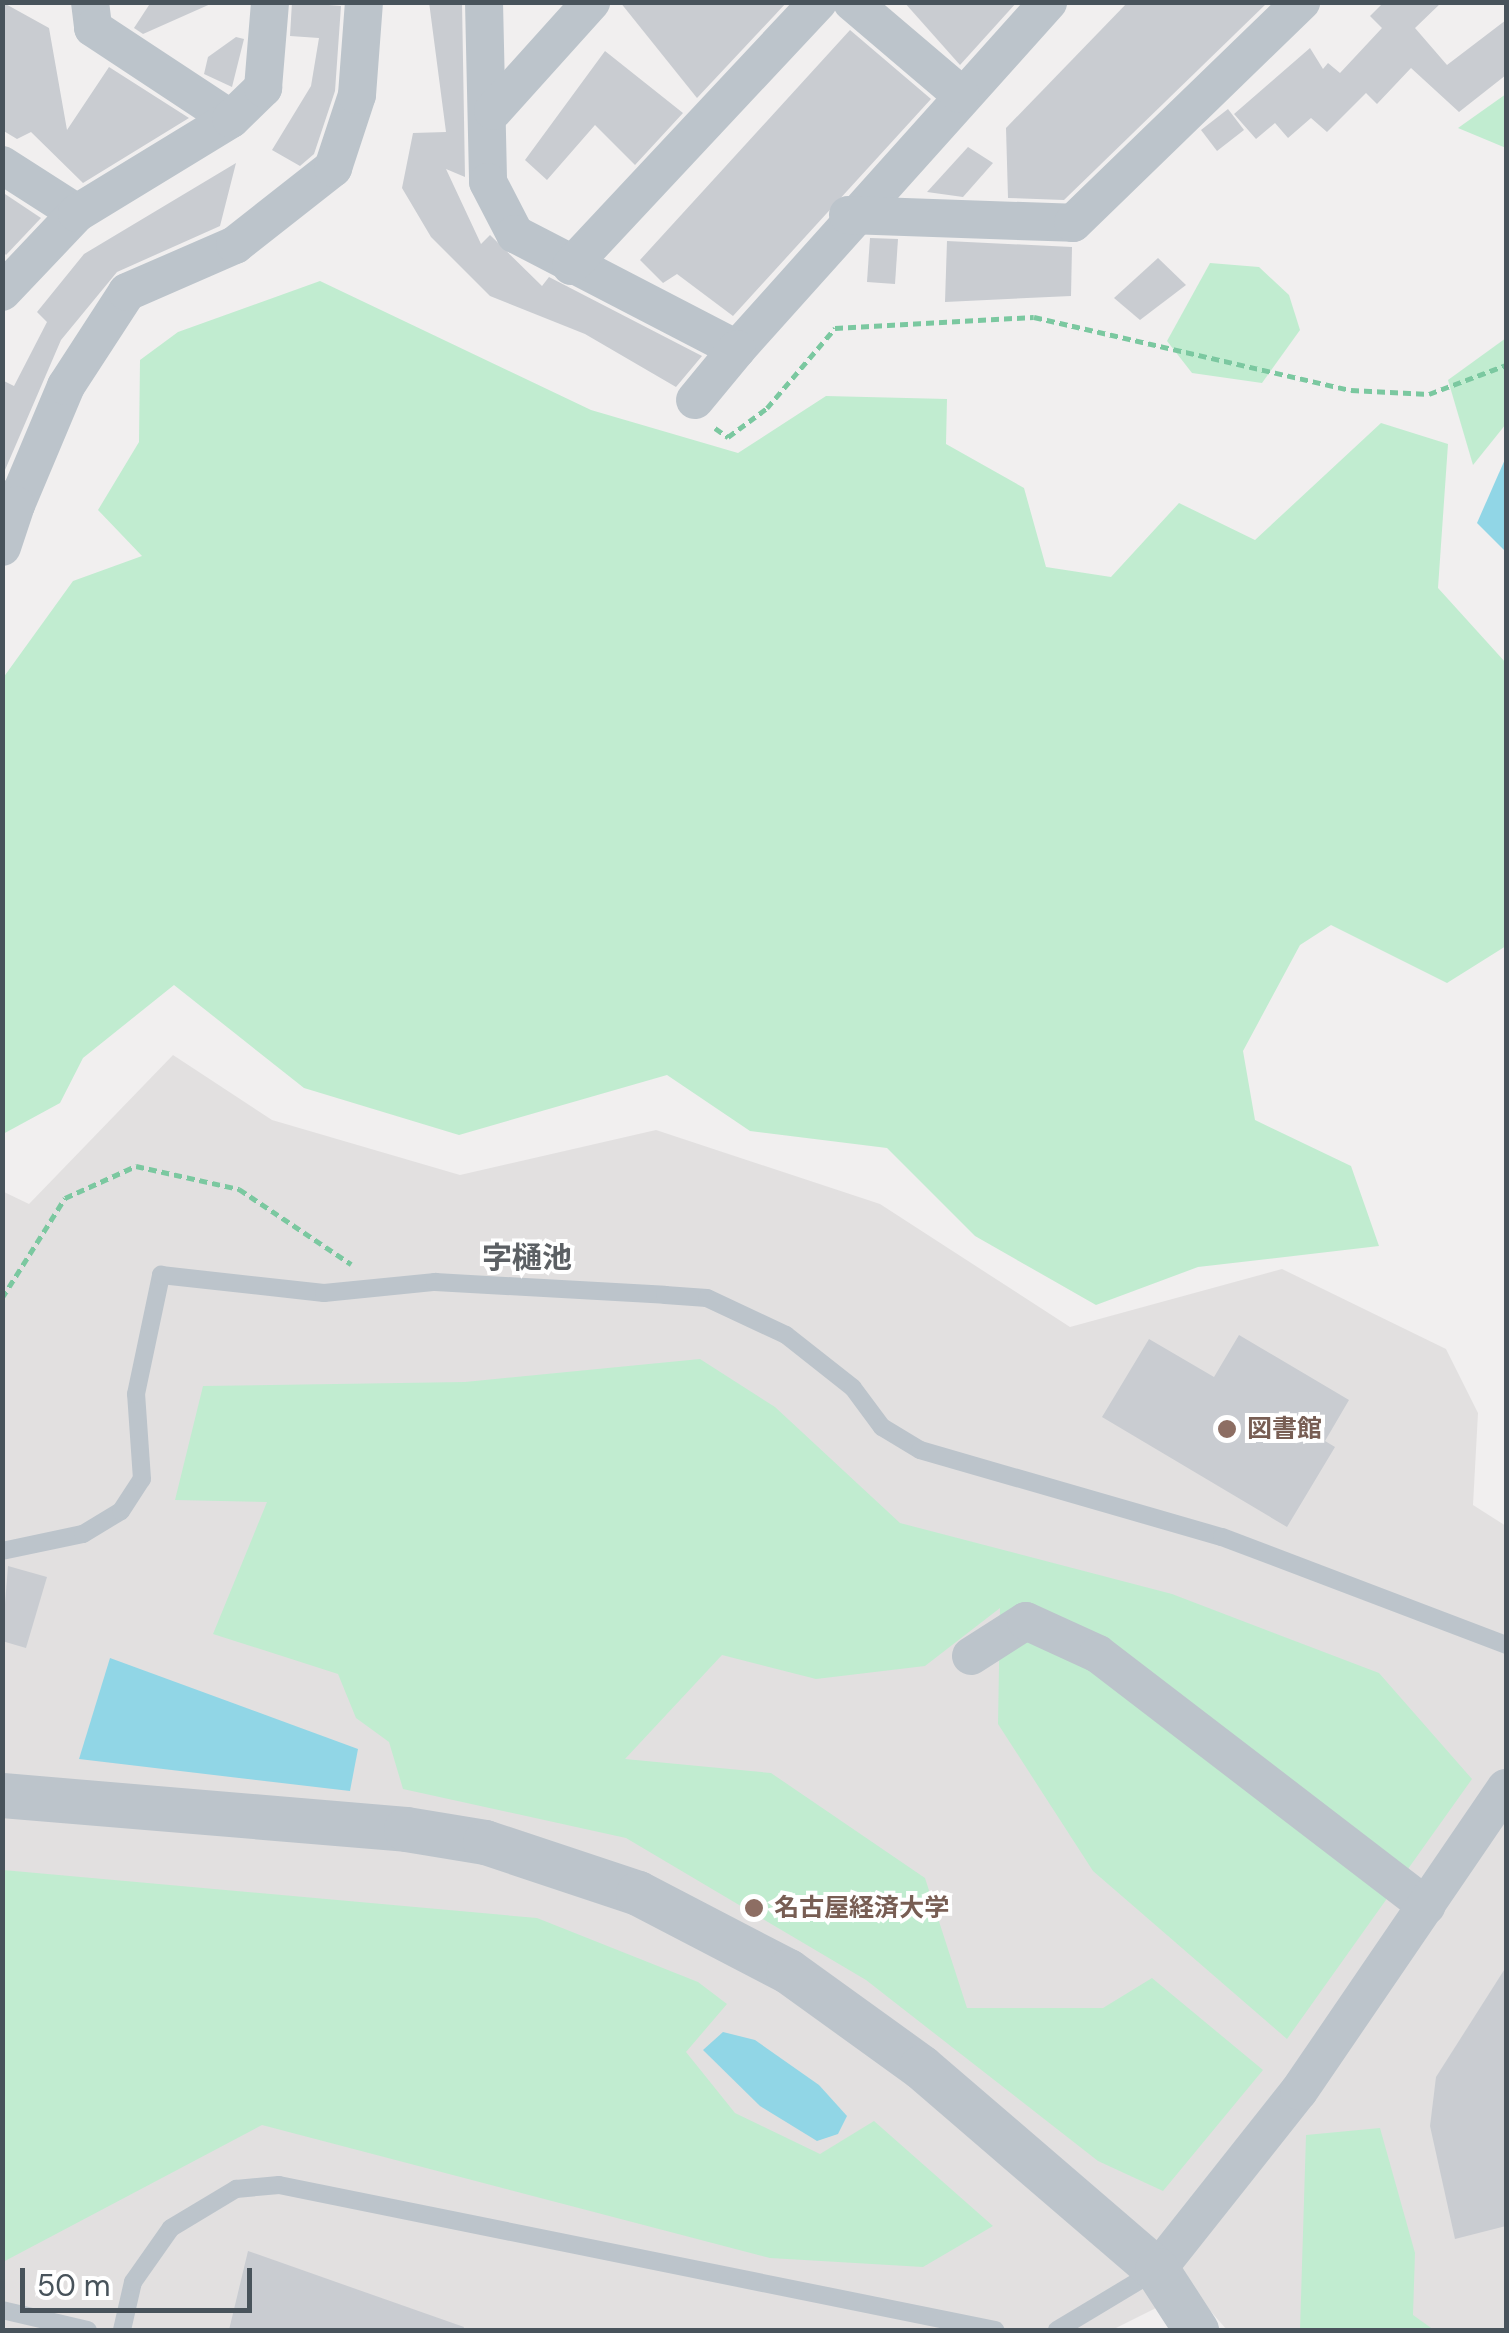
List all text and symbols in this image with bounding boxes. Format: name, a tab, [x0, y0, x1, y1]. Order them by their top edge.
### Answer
district label: 字樋池	[482, 1240, 572, 1276]
place label: 図書館	[1247, 1414, 1322, 1444]
marker: 図書館	[1216, 1418, 1238, 1440]
place label: 名古屋経済大学	[774, 1893, 949, 1923]
marker: 名古屋経済大学	[743, 1897, 765, 1919]
scale bar	[25, 2248, 258, 2310]
text: 50 m	[37, 2266, 111, 2305]

